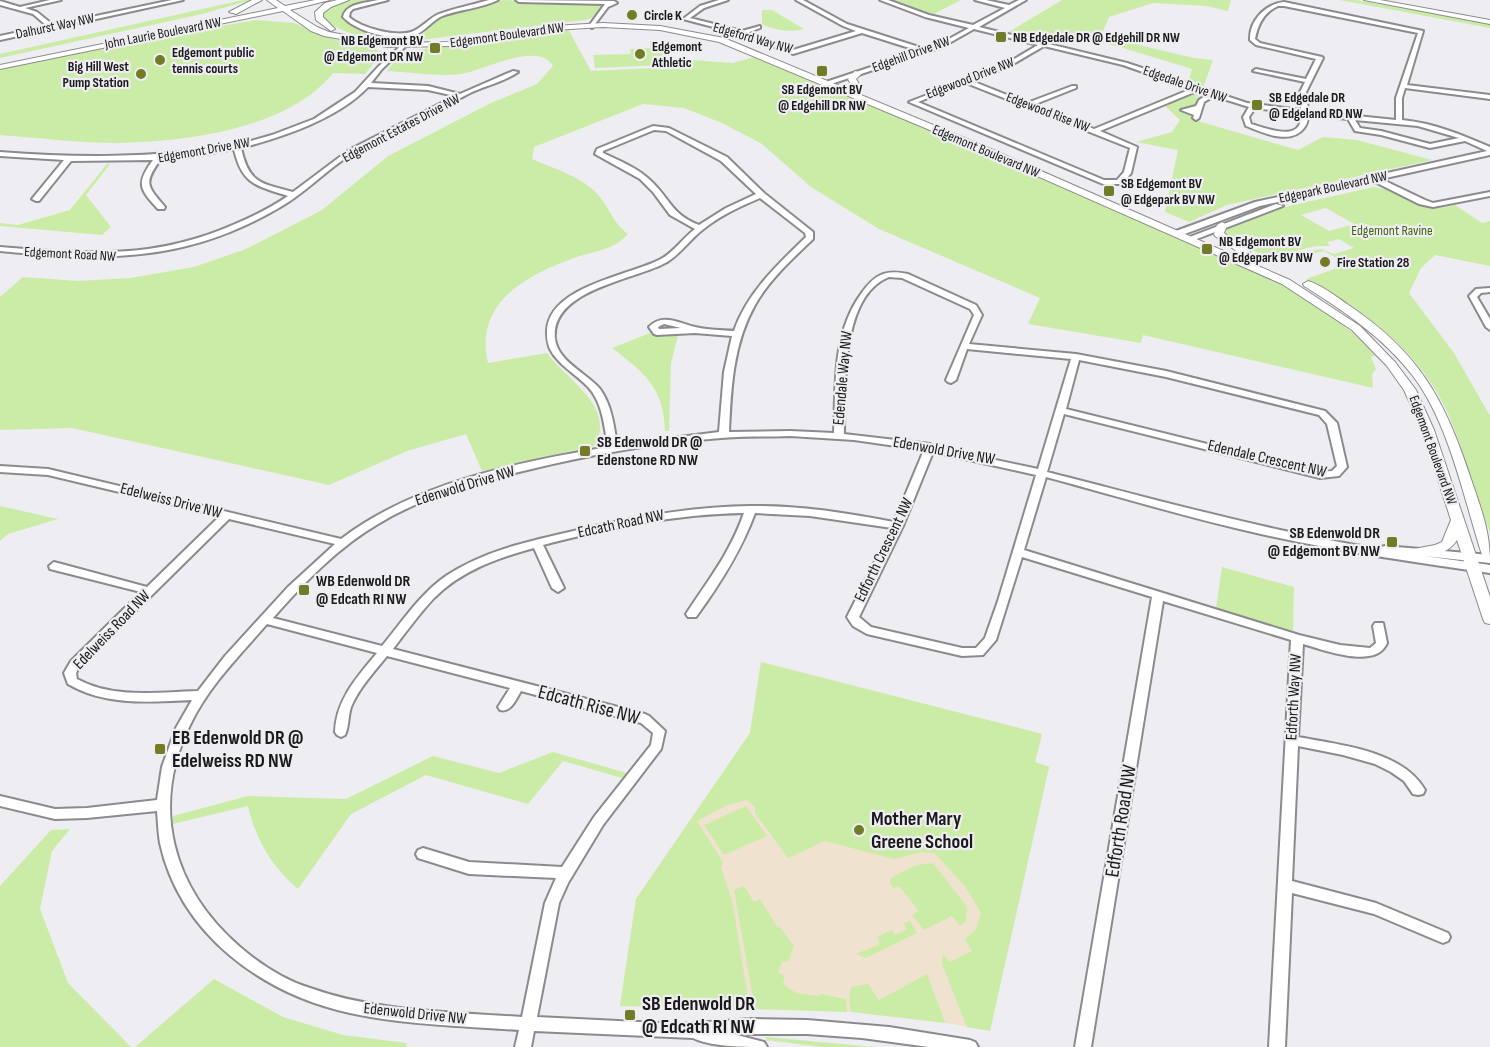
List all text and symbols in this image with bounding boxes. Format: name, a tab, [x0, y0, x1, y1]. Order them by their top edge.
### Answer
place label: Circle K	[644, 7, 682, 24]
marker: Circle K	[625, 8, 639, 22]
street label: Dalhurst Way NW	[14, 9, 96, 43]
street label: John Laurie Boulevard NW	[102, 13, 223, 53]
street label: Edgemont Boulevard NW	[449, 19, 565, 51]
street label: Edgeford Way NW	[711, 19, 795, 57]
place label: NB Edgedale DR @ Edgehill DR NW	[1013, 29, 1180, 46]
marker: NB Edgedale DR @ Edgehill DR NW	[994, 30, 1008, 44]
place label: NB Edgemont BV @ Edgemont DR NW	[324, 32, 423, 65]
street label: Edgehill Drive NW	[870, 32, 952, 76]
place label: Edgemont Athletic	[651, 38, 703, 71]
marker: NB Edgemont BV @ Edgemont DR NW	[428, 41, 442, 55]
place label: Edgemont public tennis courts	[172, 44, 254, 77]
marker: Edgemont Athletic	[633, 47, 647, 61]
marker: Edgemont public tennis courts	[153, 53, 167, 67]
street label: Edgewood Drive NW	[924, 53, 1016, 103]
place label: Big Hill West Pump Station	[63, 58, 129, 91]
street label: Edgedale Drive NW	[1141, 62, 1229, 106]
marker: SB Edgemont BV @ Edgehill DR NW	[815, 64, 829, 78]
marker: Big Hill West Pump Station	[134, 67, 148, 81]
place label: SB Edgemont BV @ Edgehill DR NW	[778, 81, 866, 114]
street label: Edgewood Rise NW	[1004, 88, 1092, 136]
place label: SB Edgedale DR @ Edgeland RD NW	[1269, 89, 1363, 122]
street label: Edgemont Estates Drive NW	[339, 90, 463, 166]
marker: SB Edgedale DR @ Edgeland RD NW	[1250, 98, 1264, 112]
street label: Edgemont Boulevard NW	[930, 121, 1042, 181]
street label: Edgemont Drive NW	[157, 134, 251, 166]
street label: Edgepark Boulevard NW	[1277, 167, 1389, 207]
place label: SB Edgemont BV @ Edgepark BV NW	[1121, 175, 1215, 208]
marker: SB Edgemont BV @ Edgepark BV NW	[1102, 184, 1116, 198]
park label: Edgemont Ravine	[1351, 222, 1433, 239]
place label: NB Edgemont BV @ Edgepark BV NW	[1219, 233, 1313, 266]
marker: NB Edgemont BV @ Edgepark BV NW	[1200, 242, 1214, 256]
street label: Edgemont Road NW	[24, 243, 116, 265]
place label: Fire Station 28	[1337, 254, 1410, 271]
marker: Fire Station 28	[1318, 255, 1332, 269]
street label: Edendale Way NW	[829, 329, 857, 426]
street label: Edgemont Boulevard NW	[1405, 393, 1461, 507]
place label: SB Edenwold DR @ Edenstone RD NW	[597, 433, 702, 470]
street label: Edenwold Drive NW	[892, 433, 997, 469]
street label: Edendale Crescent NW	[1206, 436, 1329, 482]
marker: SB Edenwold DR @ Edenstone RD NW	[578, 444, 592, 458]
street label: Edenwold Drive NW	[413, 462, 518, 510]
street label: Edelweiss Drive NW	[118, 479, 224, 523]
street label: Edforth Crescent NW	[851, 494, 918, 605]
street label: Edcath Road NW	[576, 505, 666, 542]
place label: SB Edenwold DR @ Edgemont BV NW	[1268, 524, 1381, 561]
marker: SB Edenwold DR @ Edgemont BV NW	[1385, 535, 1399, 549]
place label: WB Edenwold DR @ Edcath RI NW	[316, 572, 411, 609]
marker: WB Edenwold DR @ Edcath RI NW	[297, 583, 311, 597]
street label: Edelweiss Road NW	[70, 586, 155, 673]
street label: Edforth Way NW	[1282, 653, 1306, 741]
street label: Edcath Rise NW	[536, 680, 642, 730]
place label: EB Edenwold DR @ Edelweiss RD NW	[172, 726, 303, 773]
marker: EB Edenwold DR @ Edelweiss RD NW	[153, 742, 167, 756]
street label: Edforth Road NW	[1100, 763, 1142, 879]
place label: Mother Mary Greene School	[871, 807, 973, 854]
marker: Mother Mary Greene School	[852, 823, 866, 837]
place label: SB Edenwold DR @ Edcath RI NW	[642, 992, 755, 1039]
street label: Edenwold Drive NW	[363, 999, 468, 1029]
marker: SB Edenwold DR @ Edcath RI NW	[623, 1008, 637, 1022]

